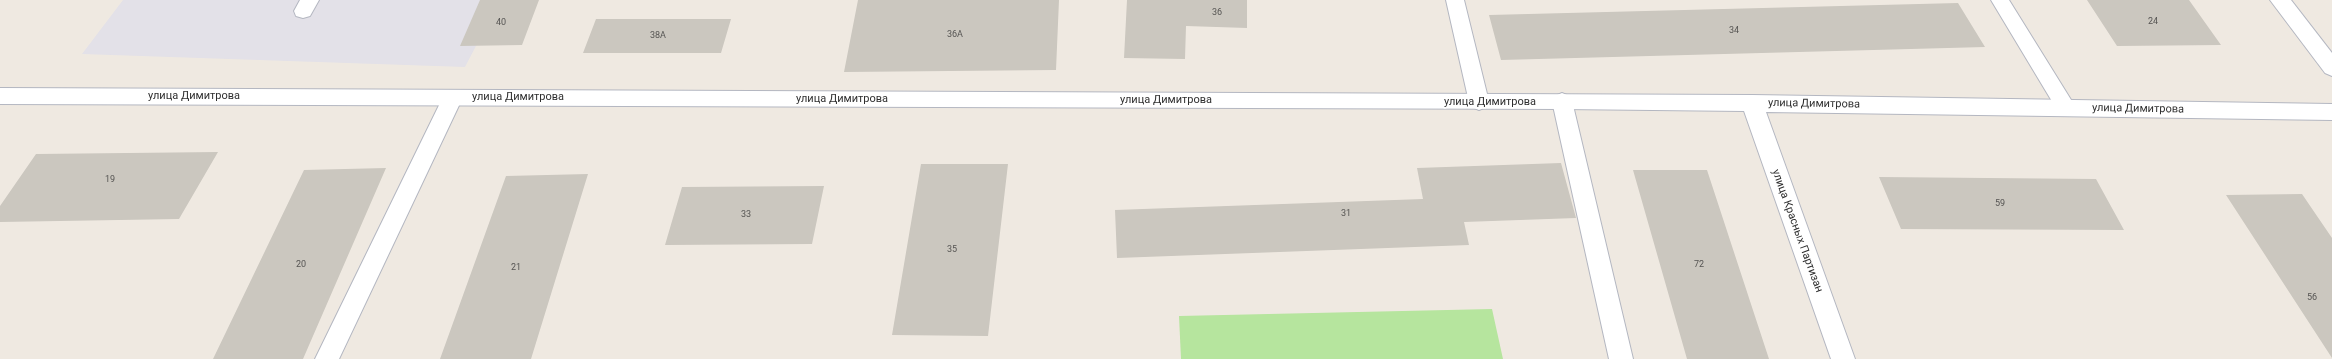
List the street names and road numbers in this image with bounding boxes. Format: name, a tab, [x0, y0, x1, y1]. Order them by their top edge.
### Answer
street label: улица Димитрова	[148, 89, 240, 103]
street label: улица Димитрова	[472, 90, 564, 104]
street label: улица Димитрова	[796, 92, 888, 106]
street label: улица Димитрова	[1120, 93, 1212, 107]
street label: улица Димитрова	[1444, 95, 1536, 109]
street label: улица Димитрова	[1768, 97, 1860, 111]
street label: улица Димитрова	[2092, 102, 2184, 116]
street label: улица Красных Партизан	[1769, 168, 1825, 294]

